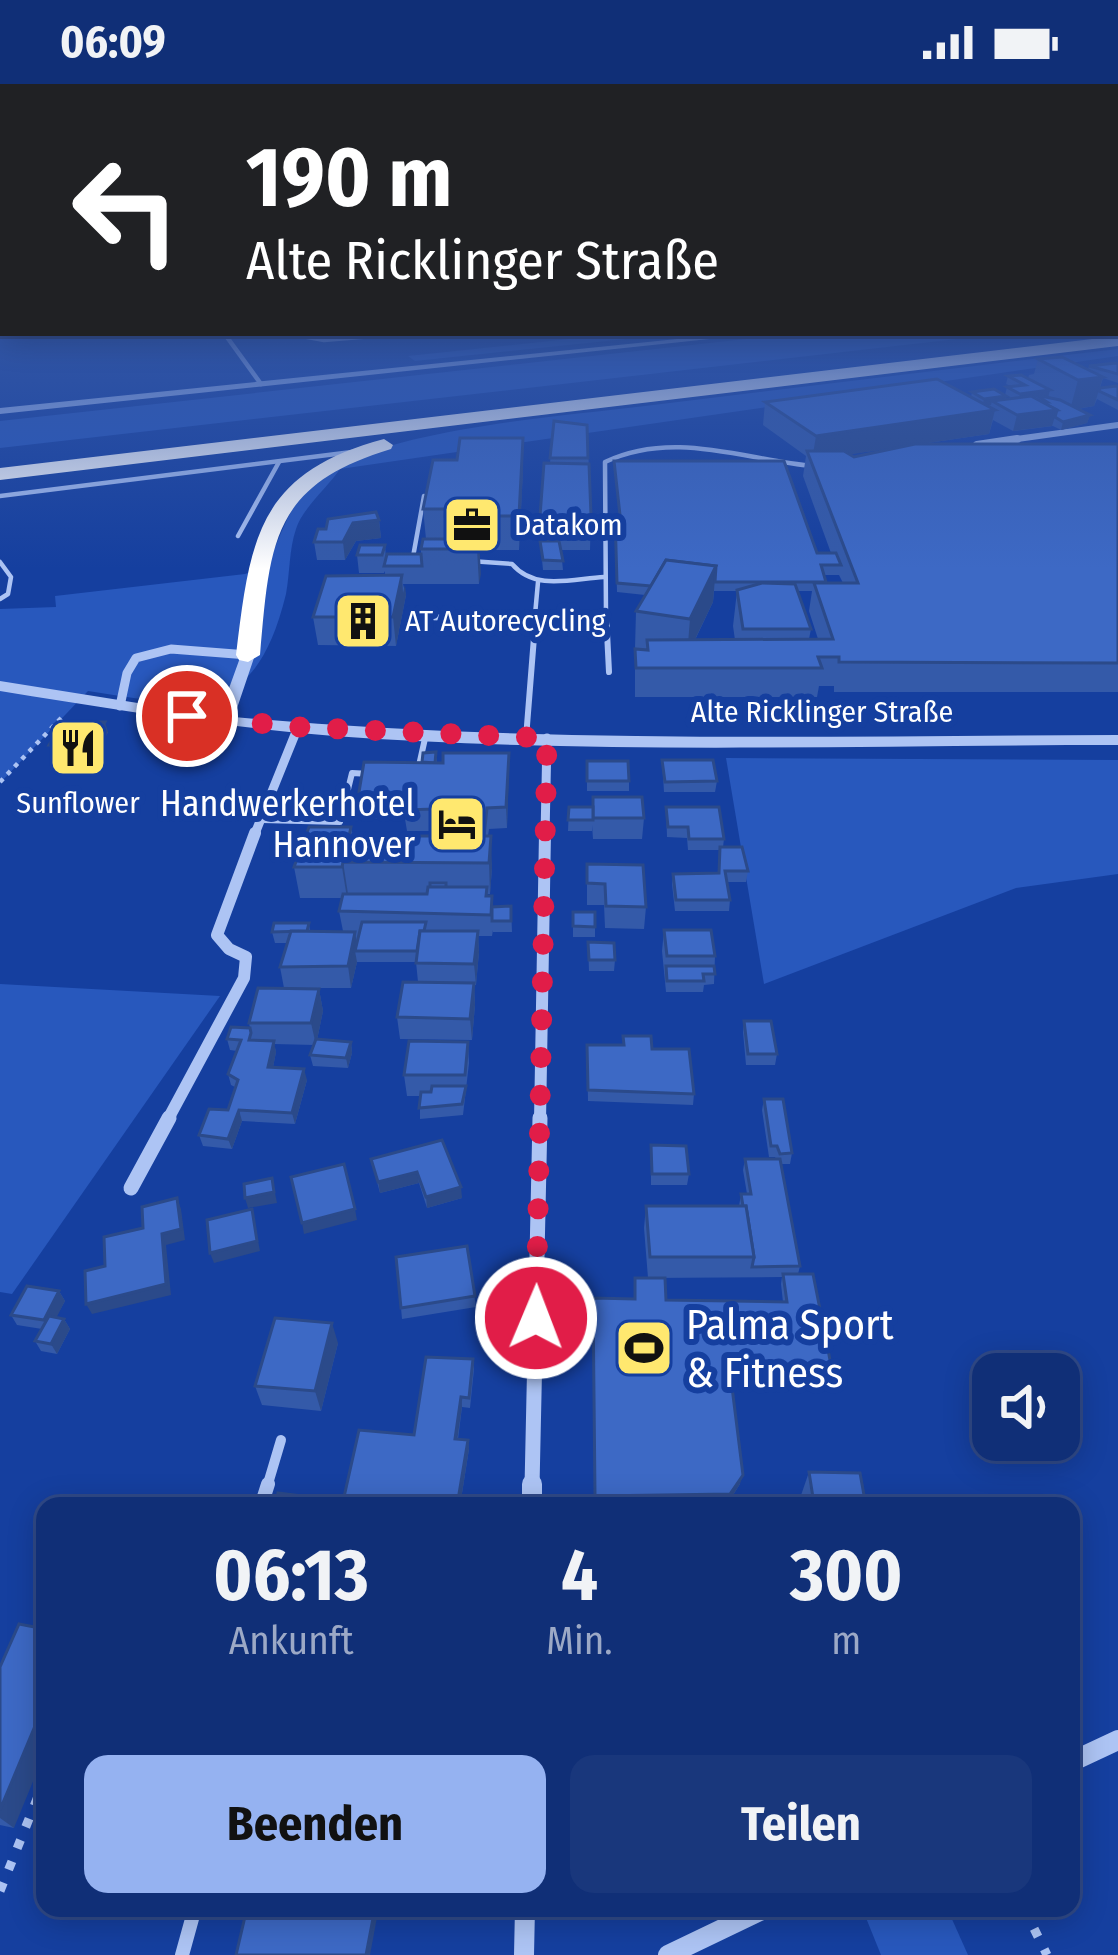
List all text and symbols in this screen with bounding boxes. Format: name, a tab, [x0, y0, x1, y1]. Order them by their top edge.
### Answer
text: 06:09	[60, 15, 166, 69]
text: 190 m	[246, 127, 452, 228]
icon: left	[48, 132, 204, 288]
text: Alte Ricklinger Straße	[246, 229, 719, 293]
office icon: Datakom	[441, 494, 503, 556]
place label: Datakom	[514, 507, 623, 543]
building icon: AT Autorecycling	[332, 590, 394, 652]
place label: AT Autorecycling	[405, 603, 607, 639]
pin	[136, 665, 238, 767]
icon: arrive	[154, 683, 220, 749]
street label: Alte Ricklinger Straße	[691, 694, 953, 730]
restaurant icon: Sunflower	[47, 717, 109, 779]
place label: Handwerkerhotel Hannover	[160, 782, 415, 867]
place label: Sunflower	[16, 785, 140, 821]
hotel icon: Handwerkerhotel Hannover	[426, 793, 488, 855]
position arrow	[473, 1255, 599, 1381]
place label: Palma Sport & Fitness	[686, 1300, 894, 1398]
sports icon: Palma Sport & Fitness	[613, 1317, 675, 1379]
map controls	[972, 1353, 1080, 1461]
button: sound	[972, 1353, 1080, 1461]
text: 06:13	[213, 1533, 369, 1619]
text: 4	[561, 1533, 598, 1619]
text: 300	[790, 1533, 903, 1619]
text: Ankunft	[229, 1618, 353, 1664]
text: Min.	[546, 1618, 613, 1664]
text: m	[831, 1618, 861, 1664]
button: Beenden	[84, 1755, 546, 1893]
button: Teilen	[570, 1755, 1032, 1893]

